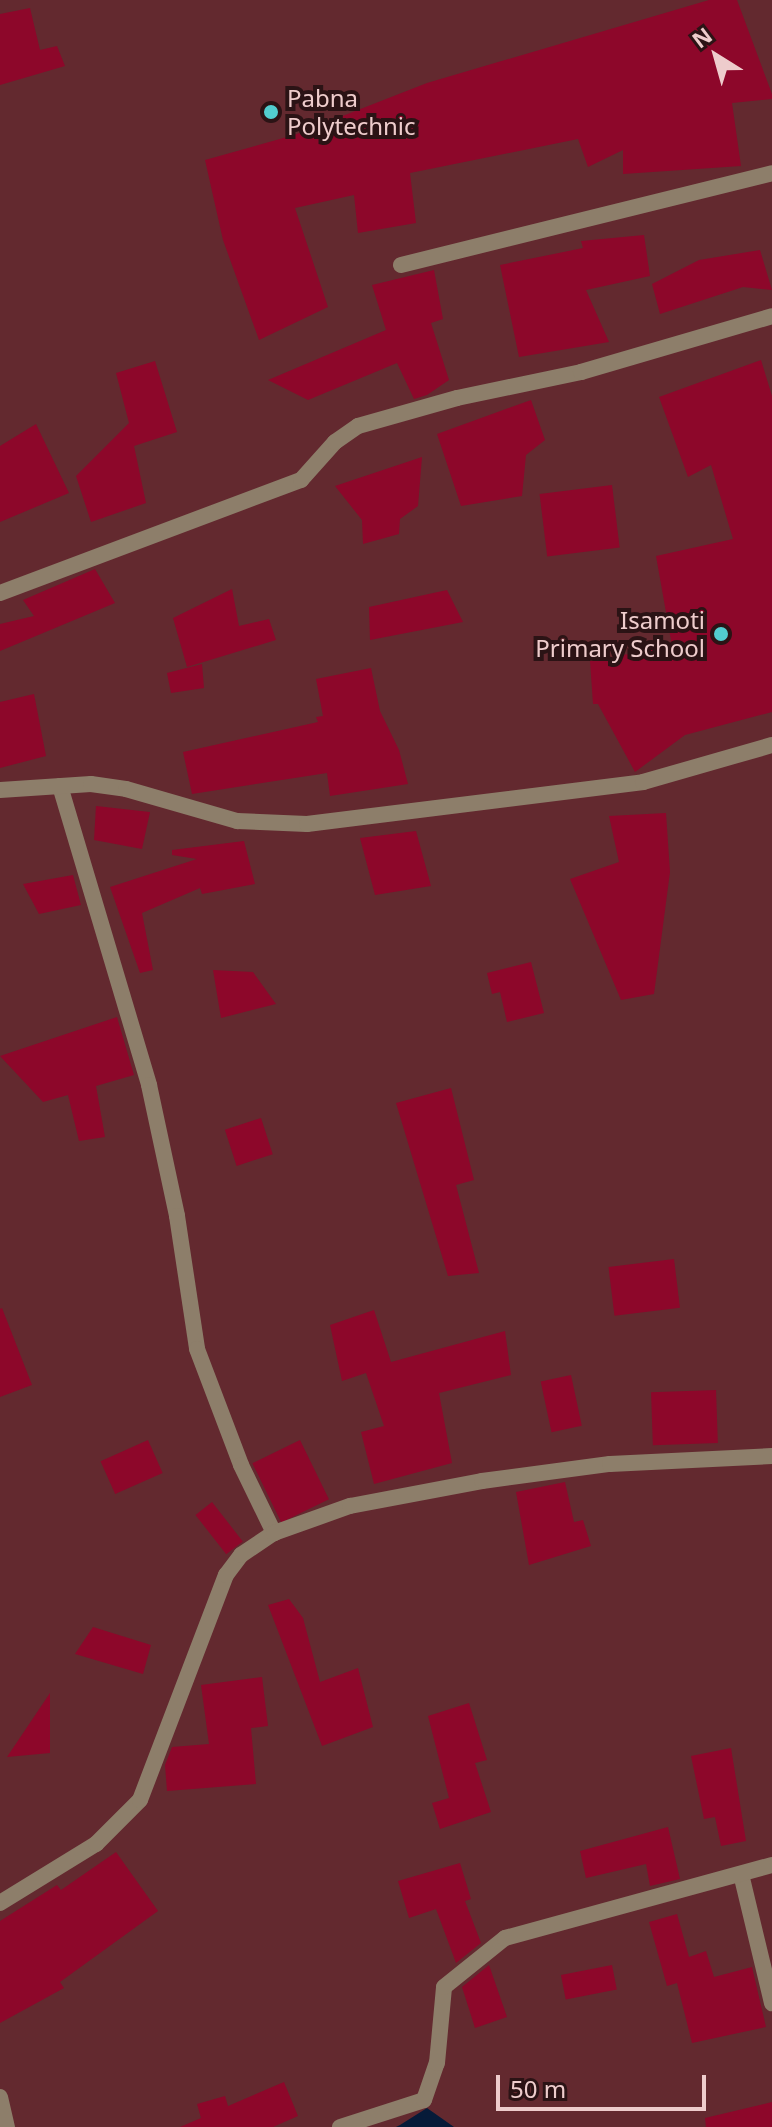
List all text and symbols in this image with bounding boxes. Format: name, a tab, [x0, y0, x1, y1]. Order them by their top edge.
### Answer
north arrow	[676, 16, 756, 96]
text: N	[685, 19, 718, 54]
place label: Pabna Polytechnic	[287, 84, 416, 140]
marker: Pabna Polytechnic	[262, 103, 280, 121]
place label: Isamoti Primary School	[535, 606, 705, 662]
marker: Isamoti Primary School	[712, 625, 730, 643]
scale bar	[500, 2059, 710, 2109]
text: 50 m	[510, 2072, 566, 2105]

